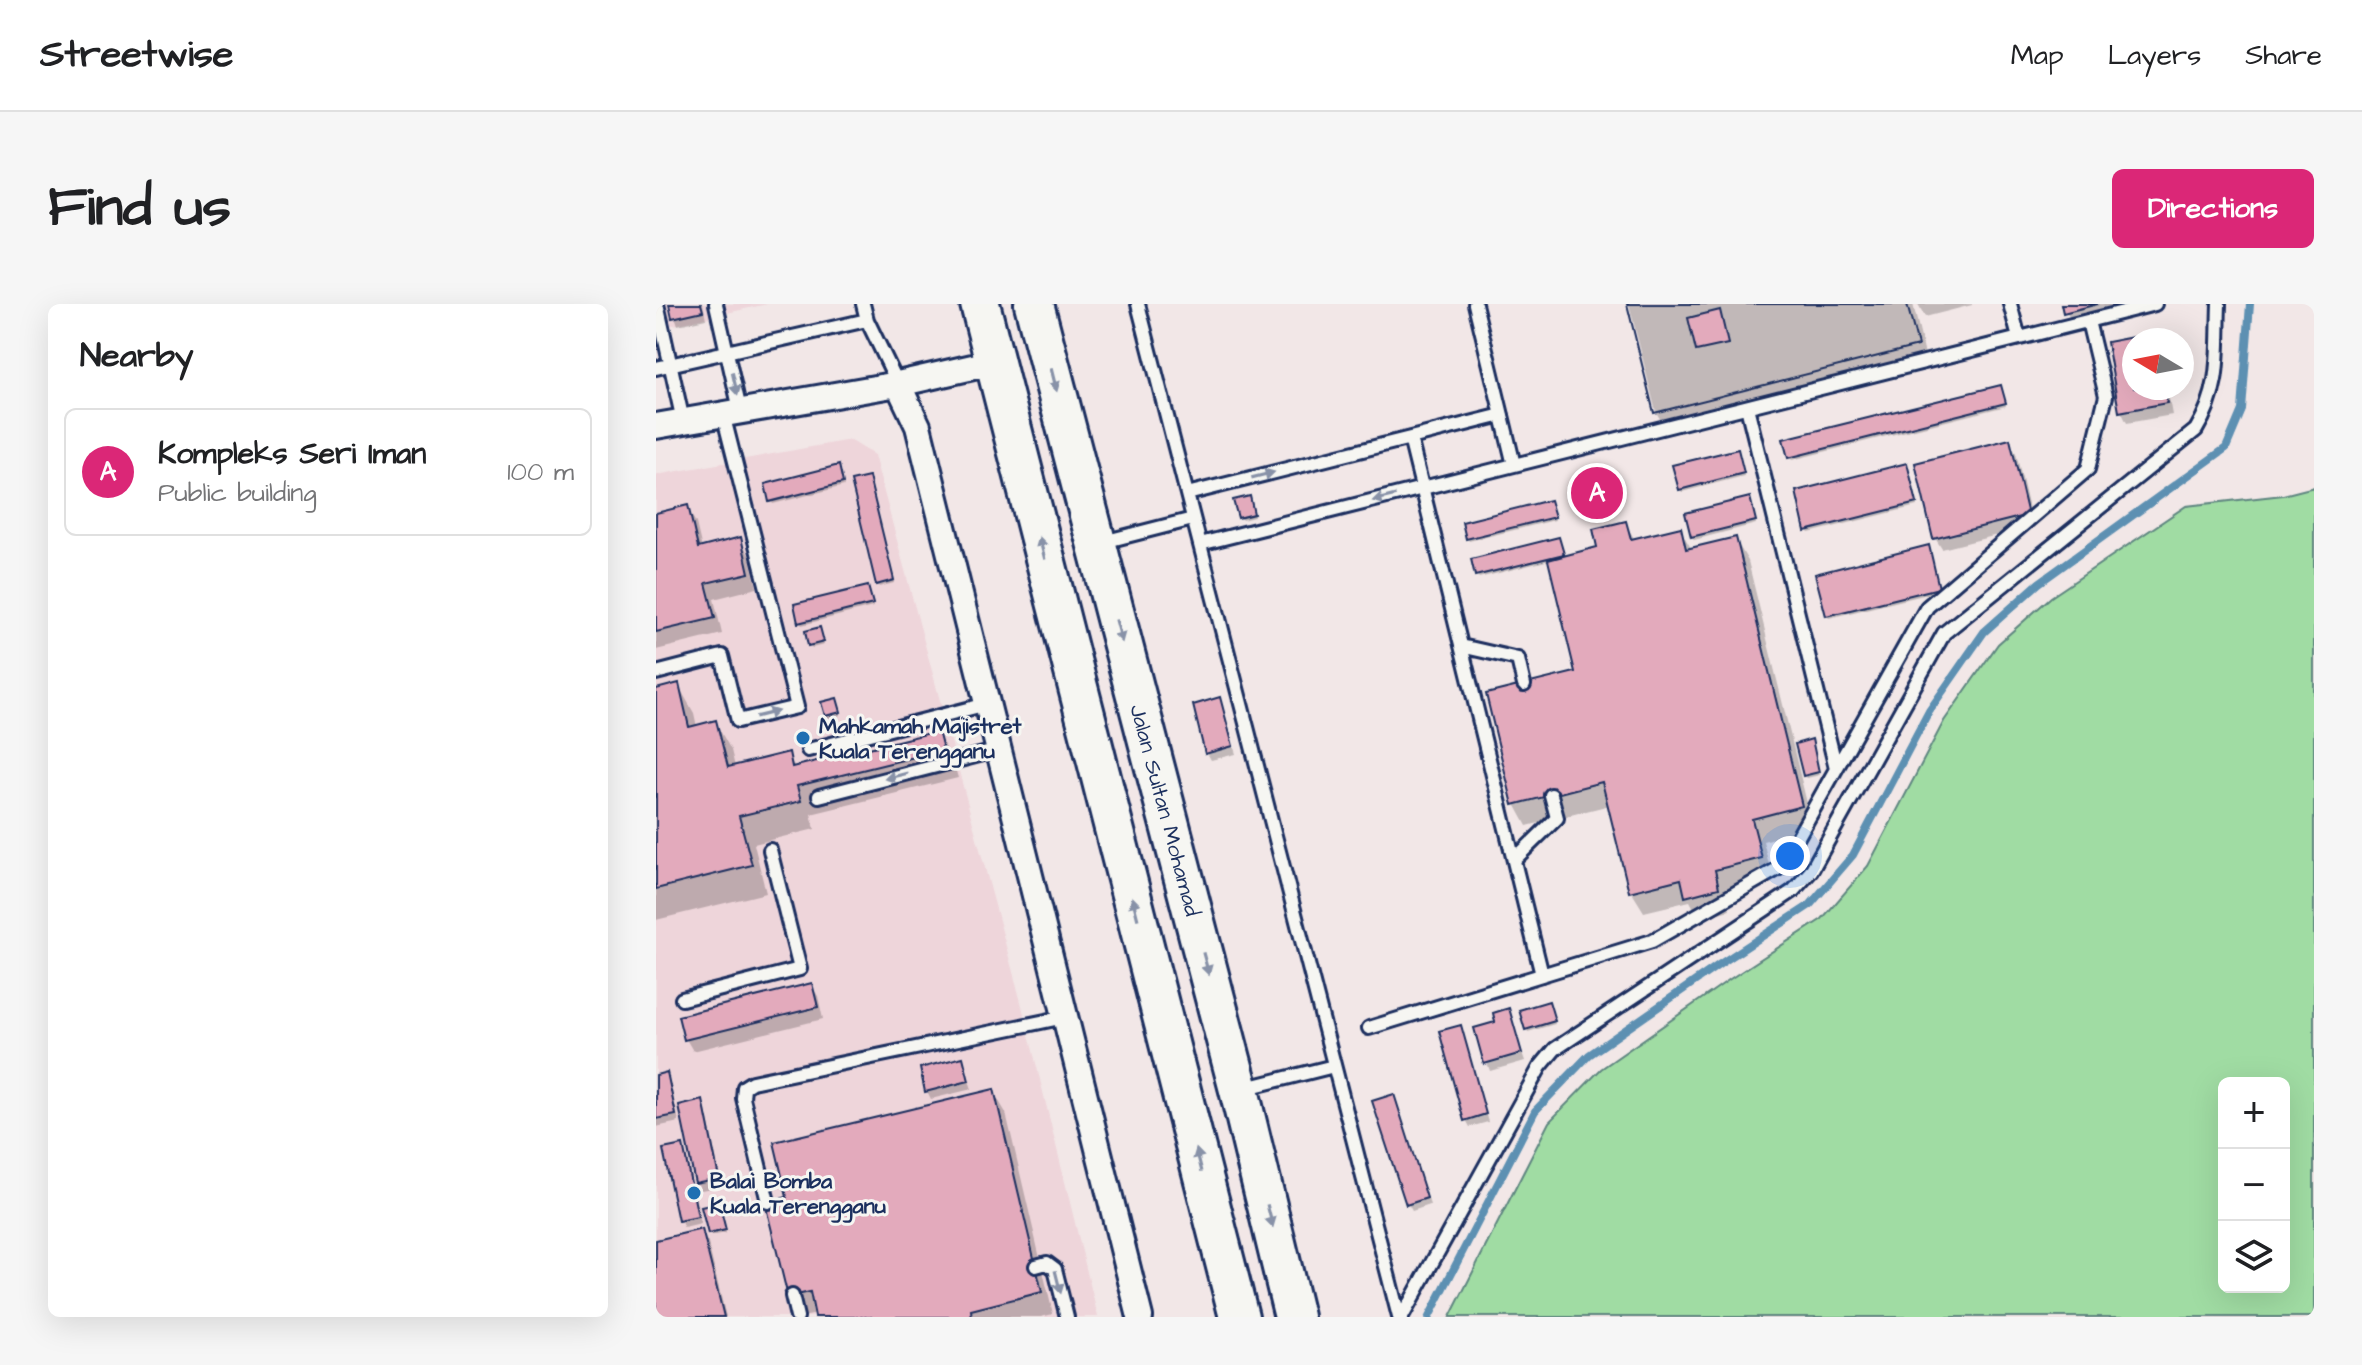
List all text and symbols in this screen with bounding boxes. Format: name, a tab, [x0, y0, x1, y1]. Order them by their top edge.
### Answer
text: Streetwise	[40, 29, 233, 81]
text: Map	[2011, 36, 2064, 75]
text: Layers	[2108, 36, 2201, 75]
text: Share	[2245, 36, 2322, 75]
text: Find us	[48, 169, 231, 247]
button: Directions	[2112, 169, 2314, 248]
north arrow	[2122, 328, 2194, 400]
text: Nearby	[80, 332, 194, 380]
one-way arrow	[1048, 367, 1060, 392]
one-way arrow	[729, 372, 742, 397]
text: Kompleks Seri Iman	[158, 433, 426, 475]
text: A	[100, 454, 116, 490]
text: 100 m	[507, 454, 574, 490]
pin: A	[1571, 463, 1623, 523]
one-way arrow	[1250, 468, 1275, 481]
text: Public building	[158, 475, 317, 511]
one-way arrow	[1372, 492, 1397, 504]
one-way arrow	[1036, 535, 1048, 560]
one-way arrow	[1113, 619, 1125, 644]
street label: Jalan Sultan Mohamad	[1121, 701, 1208, 920]
one-way arrow	[755, 707, 780, 720]
place label: Mahkamah Majistret Kuala Terengganu	[819, 711, 1023, 768]
marker: Mahkamah Majistret Kuala Terengganu	[794, 729, 812, 747]
one-way arrow	[883, 771, 908, 783]
your location	[1770, 836, 1810, 876]
one-way arrow	[1128, 896, 1140, 921]
one-way arrow	[1200, 952, 1212, 977]
map controls	[2218, 1077, 2290, 1293]
button: +	[2218, 1077, 2290, 1149]
one-way arrow	[1192, 1147, 1205, 1172]
button: −	[2218, 1149, 2290, 1221]
place label: Balai Bomba Kuala Terengganu	[710, 1166, 886, 1223]
marker: Balai Bomba Kuala Terengganu	[685, 1184, 703, 1202]
one-way arrow	[1264, 1204, 1276, 1229]
button: layers	[2218, 1221, 2290, 1293]
one-way arrow	[1053, 1270, 1065, 1295]

